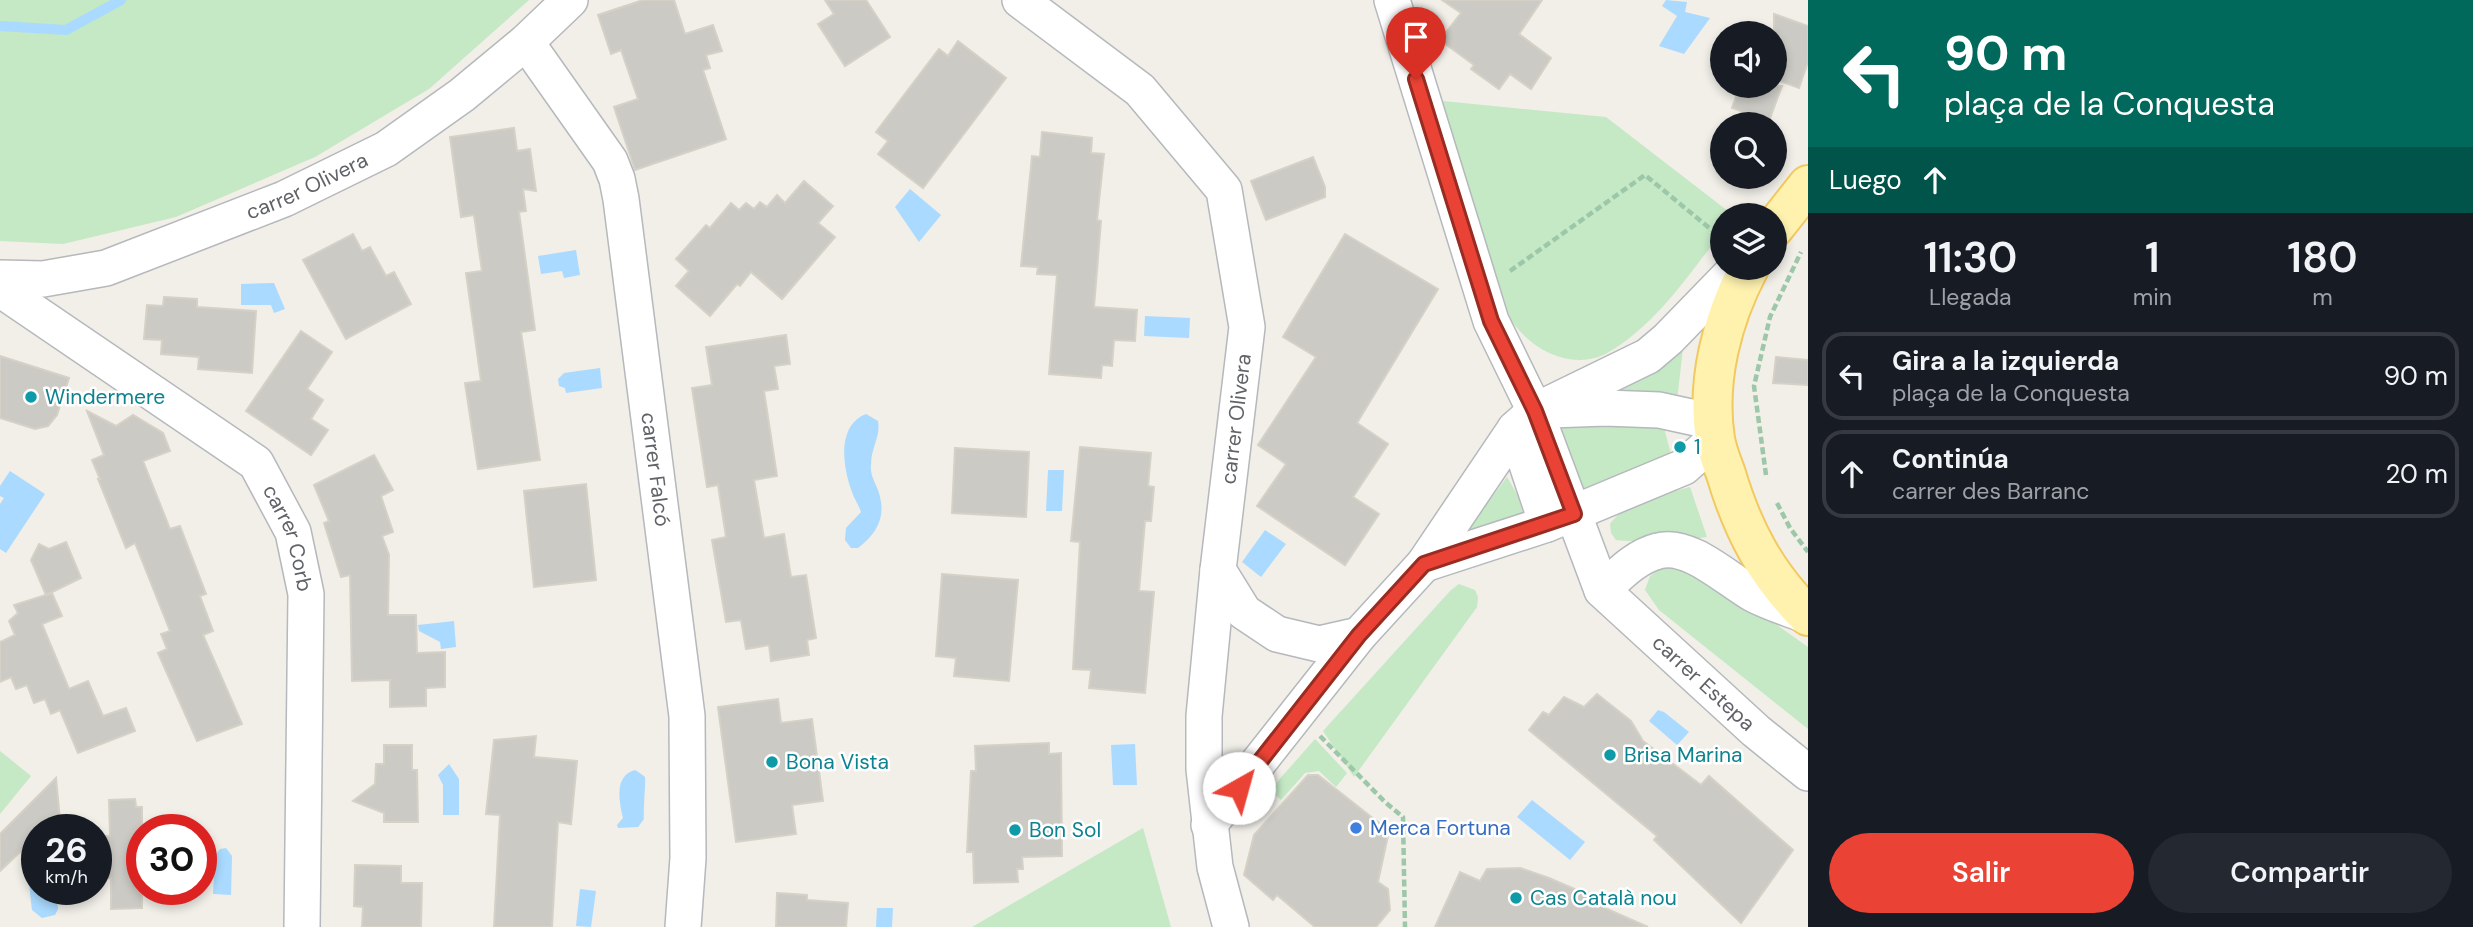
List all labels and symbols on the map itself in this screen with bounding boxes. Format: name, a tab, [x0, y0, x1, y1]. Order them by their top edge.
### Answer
pin	[1386, 7, 1446, 79]
street label: carrer Olivera	[242, 146, 373, 226]
street label: carrer Olivera	[1214, 352, 1258, 486]
place label: Windermere	[45, 383, 165, 411]
marker: Windermere	[23, 389, 39, 405]
street label: carrer Falcó	[634, 411, 677, 528]
place label: 1	[1694, 433, 1701, 461]
marker: 1	[1672, 439, 1688, 455]
street label: carrer Corb	[256, 480, 319, 594]
street label: carrer Estepa	[1646, 629, 1761, 737]
place label: Brisa Marina	[1624, 741, 1742, 769]
marker: Brisa Marina	[1602, 747, 1618, 763]
place label: Bona Vista	[786, 748, 889, 776]
position arrow	[1202, 751, 1276, 825]
marker: Bona Vista	[764, 754, 780, 770]
speed limit sign: 30	[126, 814, 217, 905]
place label: Merca Fortuna	[1370, 814, 1511, 842]
place label: Bon Sol	[1029, 816, 1101, 844]
marker: Merca Fortuna	[1348, 820, 1364, 836]
marker: Bon Sol	[1007, 822, 1023, 838]
place label: Cas Català nou	[1530, 884, 1677, 912]
marker: Cas Català nou	[1508, 890, 1524, 906]

